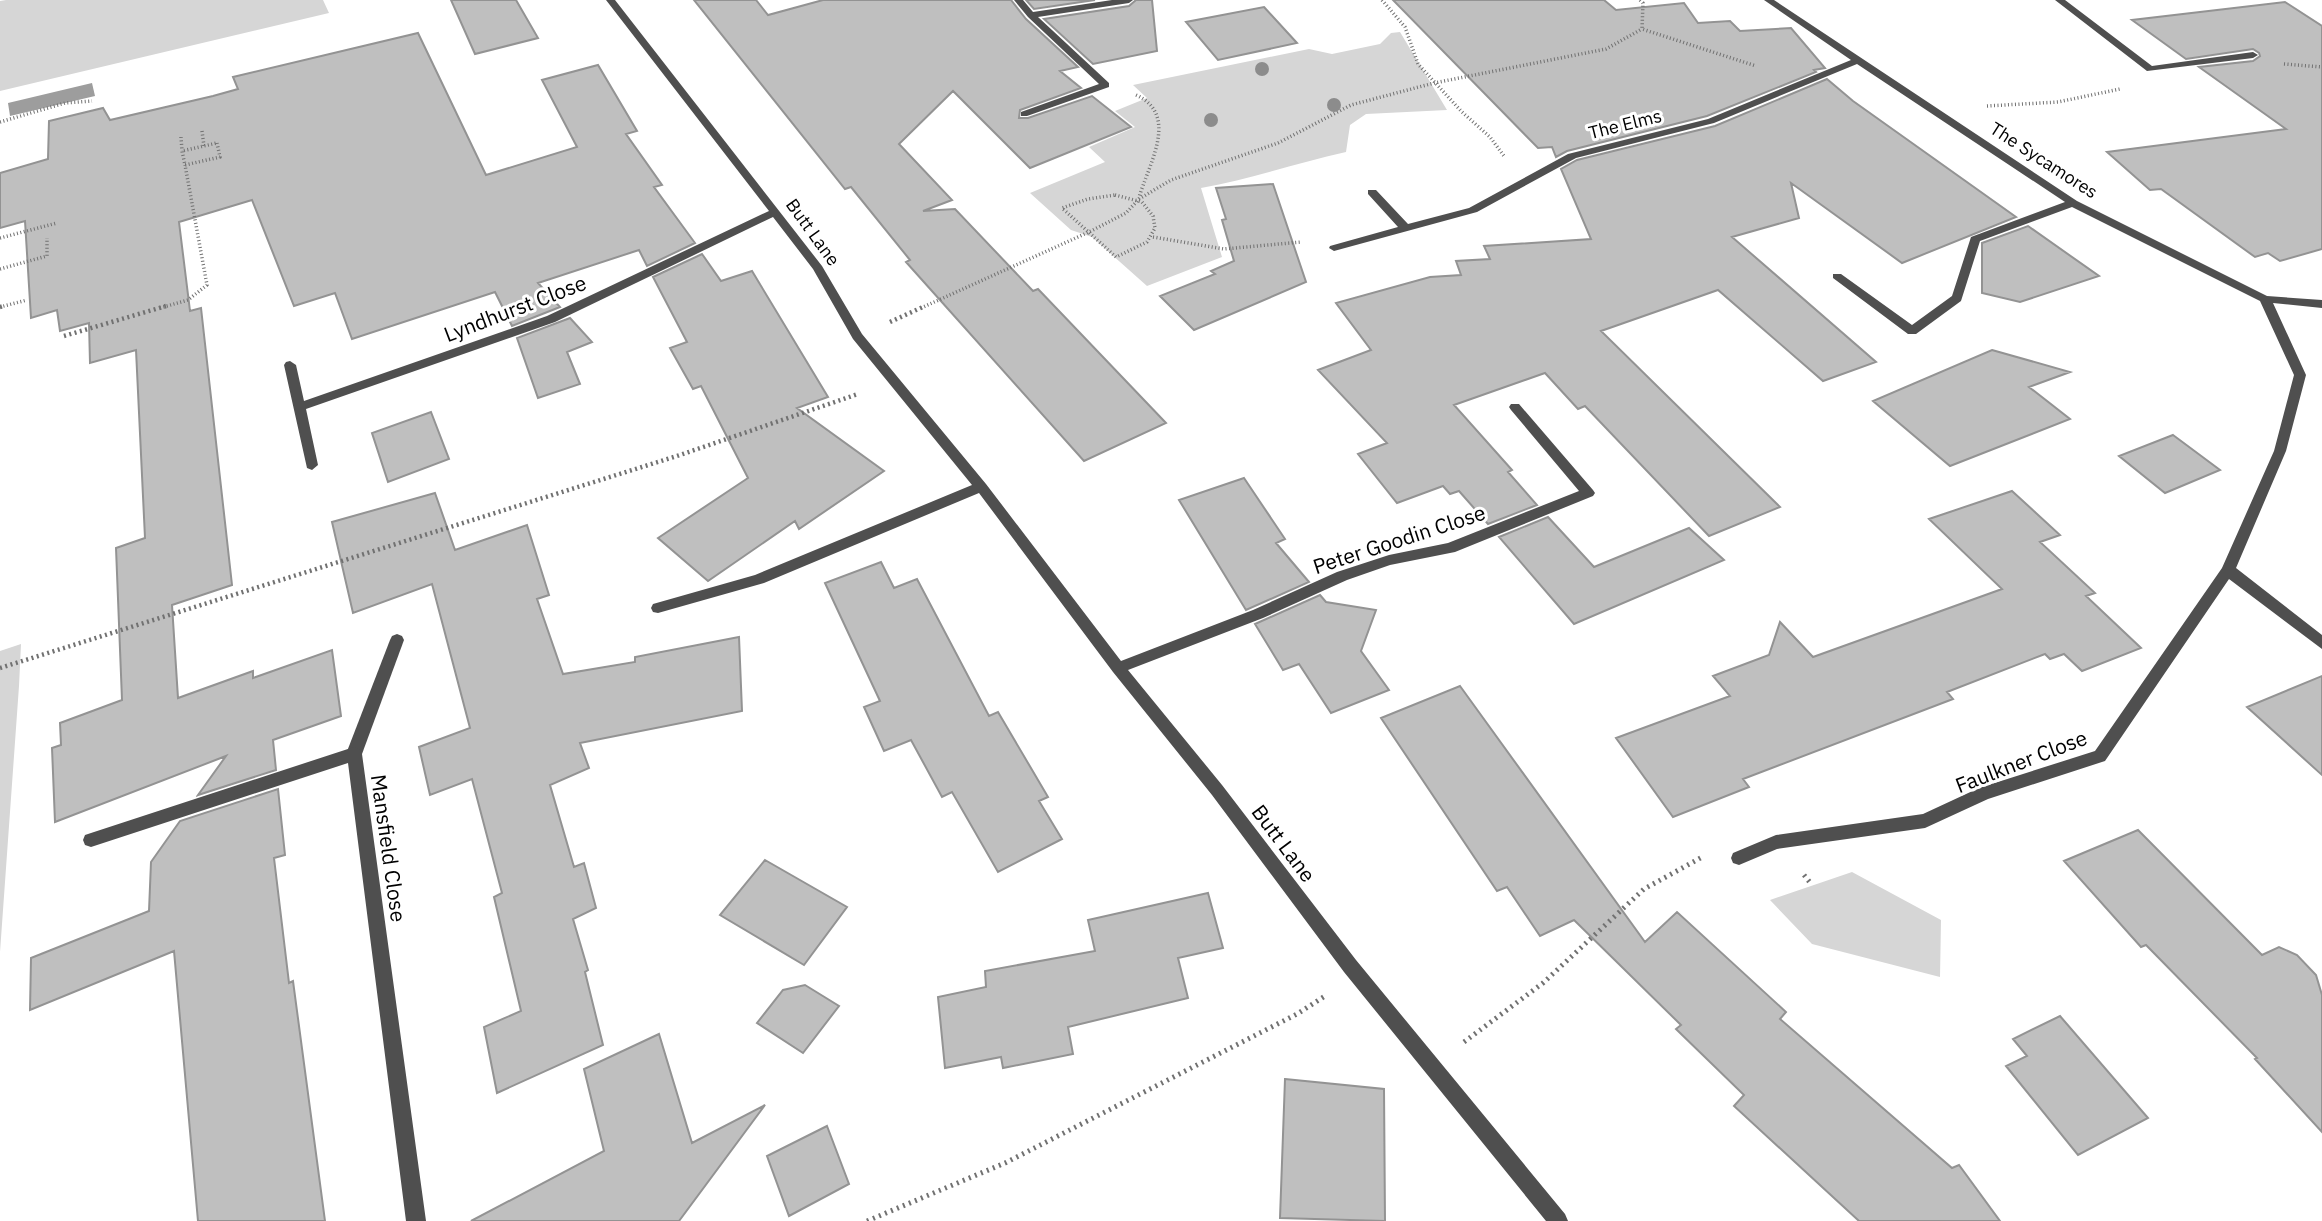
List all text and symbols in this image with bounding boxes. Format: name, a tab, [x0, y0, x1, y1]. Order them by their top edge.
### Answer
street label: The Elms	[1586, 104, 1664, 144]
street label: The Sycamores	[1986, 117, 2102, 203]
street label: Butt Lane	[781, 194, 845, 270]
street label: Lyndhurst Close	[440, 268, 590, 348]
street label: Peter Goodin Close	[1309, 498, 1489, 580]
street label: Faulkner Close	[1951, 723, 2091, 799]
street label: Mansfield Close	[365, 772, 413, 924]
street label: Butt Lane	[1246, 799, 1322, 887]

